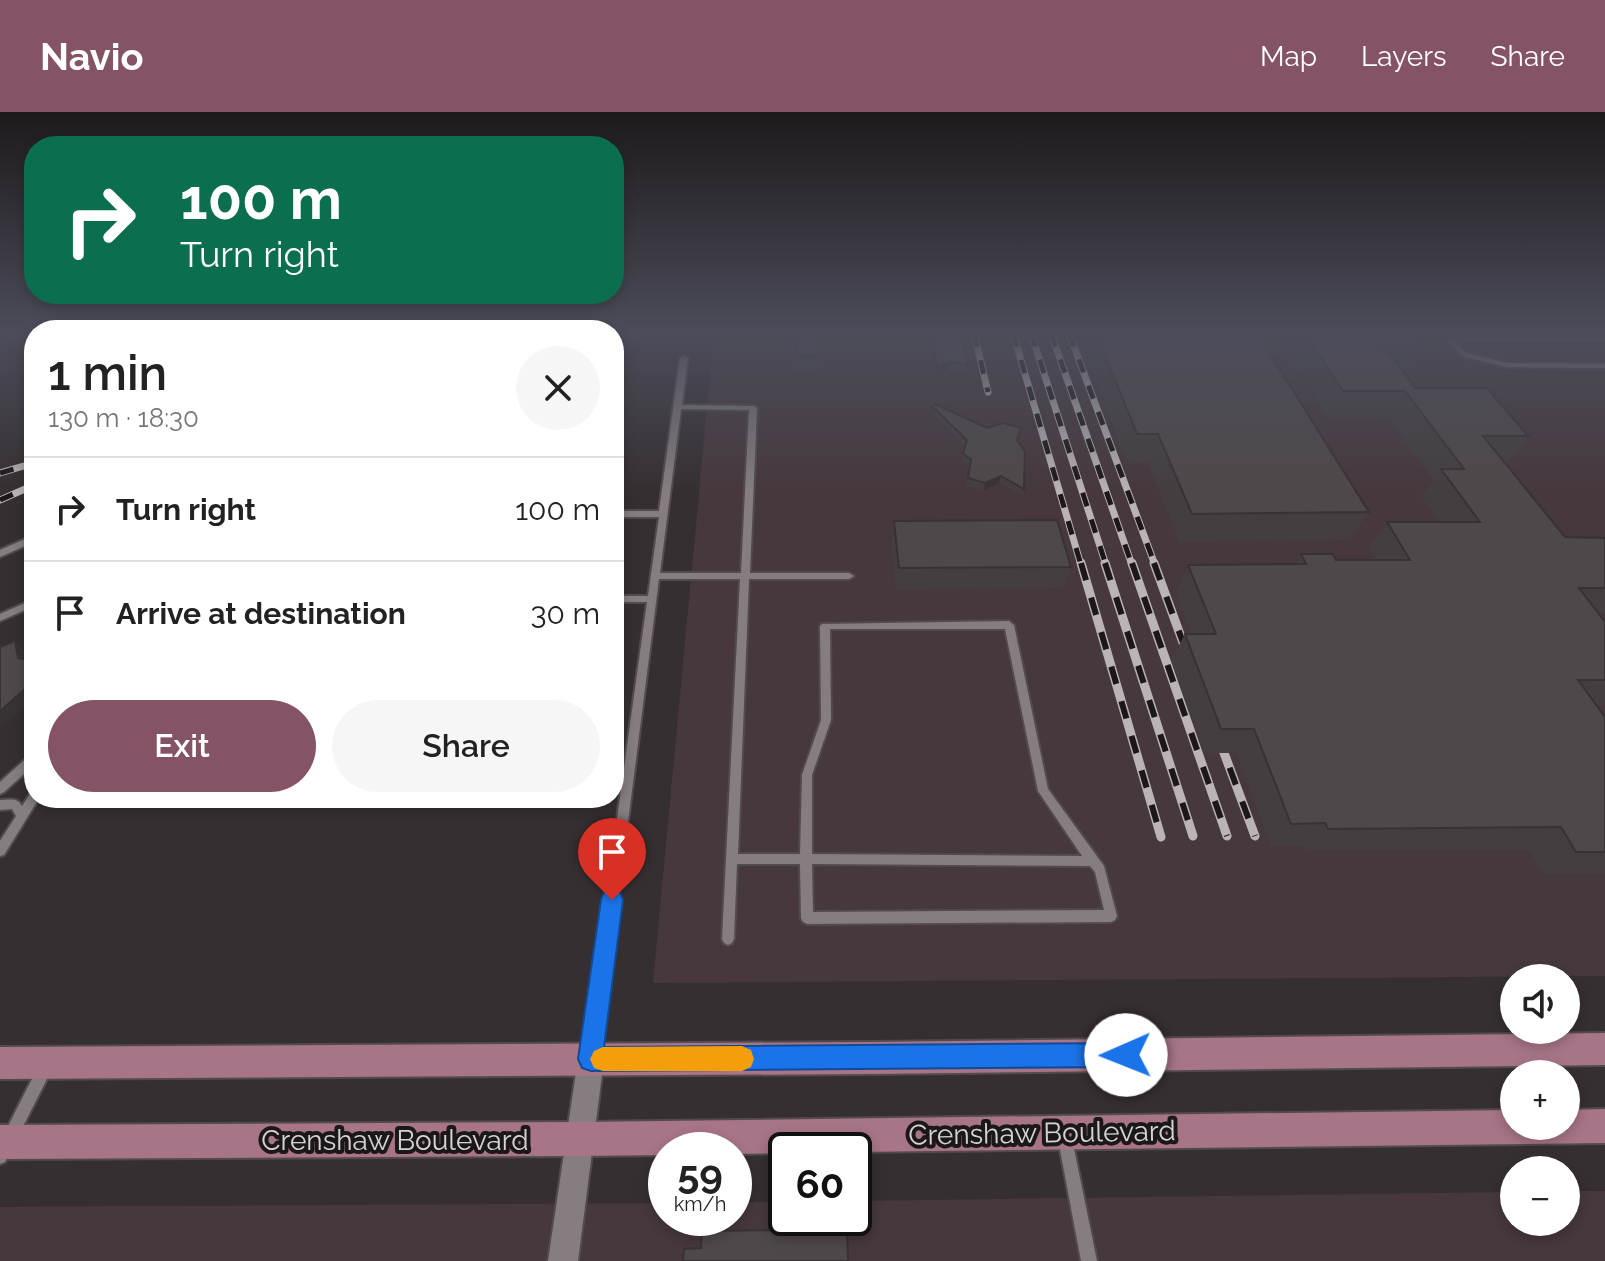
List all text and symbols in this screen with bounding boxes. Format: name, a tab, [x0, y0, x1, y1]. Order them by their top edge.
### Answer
text: Navio	[40, 34, 143, 79]
text: Map	[1260, 40, 1317, 73]
text: Layers	[1361, 40, 1447, 73]
text: Share	[1491, 40, 1565, 73]
text: 100 m	[180, 166, 342, 232]
icon: right	[48, 168, 152, 272]
text: Turn right	[180, 233, 339, 275]
text: 1 min	[48, 345, 167, 401]
button: close	[516, 346, 600, 430]
text: 130 m · 18:30	[48, 403, 199, 433]
icon: right	[48, 487, 92, 531]
text: Turn right	[116, 492, 256, 527]
text: 100 m	[515, 492, 600, 527]
icon: arrive	[48, 591, 92, 635]
text: Arrive at destination	[116, 596, 406, 631]
text: 30 m	[530, 596, 600, 631]
button: Exit	[48, 700, 316, 792]
button: Share	[332, 700, 600, 792]
pin	[578, 818, 646, 900]
icon: arrive	[590, 830, 634, 874]
map controls	[1500, 964, 1580, 1236]
button: sound	[1500, 964, 1580, 1044]
position arrow	[1084, 1013, 1168, 1097]
button: +	[1500, 1060, 1580, 1140]
street label: Crenshaw Boulevard	[908, 1114, 1176, 1152]
street label: Crenshaw Boulevard	[261, 1124, 529, 1157]
speed limit sign: 60	[768, 1132, 872, 1236]
text: 59	[677, 1150, 723, 1197]
button: −	[1500, 1156, 1580, 1236]
text: km/h	[674, 1192, 726, 1216]

